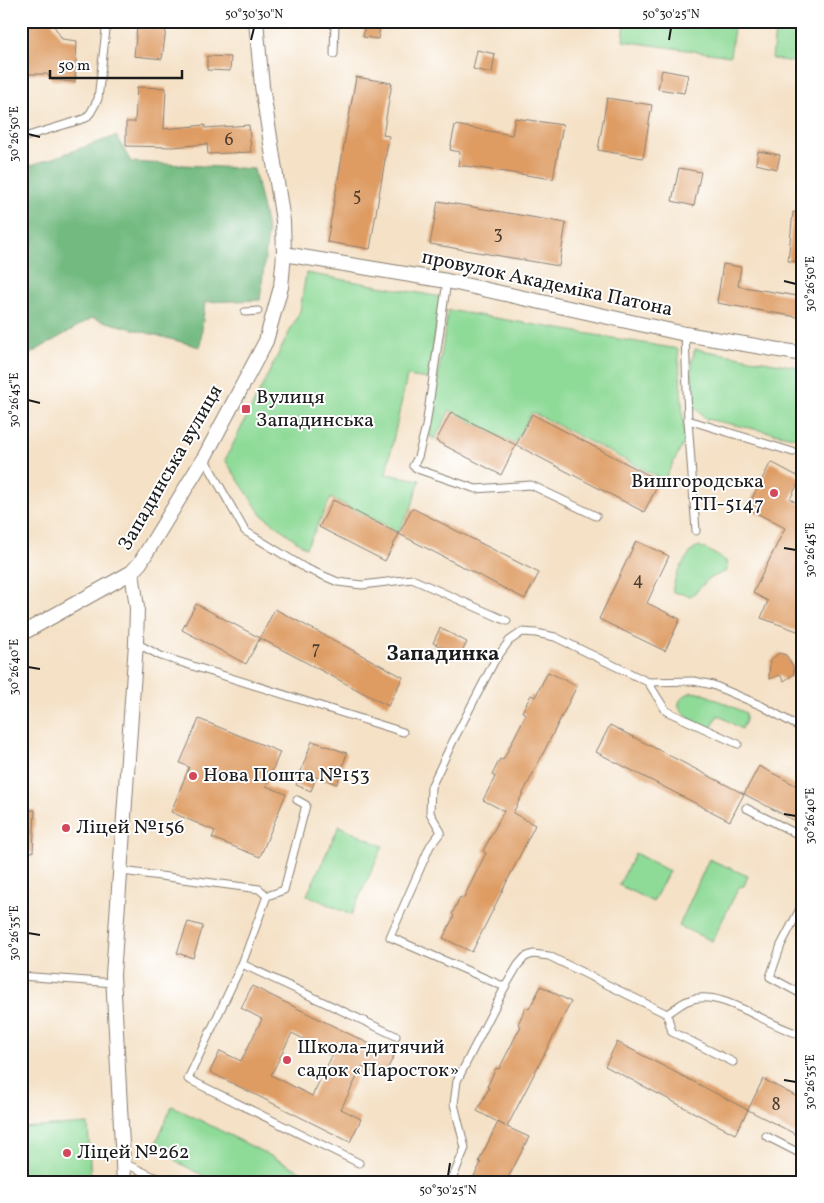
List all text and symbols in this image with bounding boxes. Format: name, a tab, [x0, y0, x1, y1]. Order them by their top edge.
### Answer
text: 50°30'30"N	[225, 7, 283, 23]
text: 50°30'25"N	[642, 7, 700, 23]
scale bar	[50, 48, 182, 80]
text: 50 m	[58, 56, 90, 77]
text: 30°26'50"E	[7, 106, 23, 162]
house number: 6	[224, 128, 234, 153]
house number: 5	[353, 184, 361, 209]
house number: 3	[493, 222, 503, 247]
street label: провулок Академіка Патона	[419, 244, 675, 324]
text: 30°26'50"E	[803, 256, 819, 312]
text: 30°26'45"E	[7, 372, 23, 428]
street label: Западинська вулиця	[112, 380, 230, 556]
place label: Вулиця Западинська	[256, 384, 374, 435]
marker: Вулиця Западинська	[240, 403, 252, 415]
place label: Вишгородська ТП-5147	[631, 468, 764, 519]
marker: Вишгородська ТП-5147	[768, 487, 780, 499]
text: 30°26'45"E	[803, 522, 819, 578]
house number: 4	[633, 568, 643, 593]
house number: 7	[312, 637, 320, 662]
text: 30°26'40"E	[7, 639, 23, 695]
district label: Западинка	[387, 640, 499, 669]
place label: Нова Пошта №153	[203, 762, 370, 790]
marker: Нова Пошта №153	[187, 770, 199, 782]
text: 30°26'40"E	[803, 788, 819, 844]
place label: Ліцей №156	[76, 814, 184, 842]
marker: Ліцей №156	[60, 822, 72, 834]
text: 30°26'35"E	[7, 905, 23, 961]
place label: Школа-дитячий садок «Паросток»	[297, 1034, 459, 1085]
marker: Школа-дитячий садок «Паросток»	[281, 1054, 293, 1066]
text: 30°26'35"E	[803, 1054, 819, 1110]
house number: 8	[771, 1093, 781, 1118]
place label: Ліцей №262	[77, 1139, 190, 1167]
marker: Ліцей №262	[61, 1147, 73, 1159]
text: 50°30'25"N	[419, 1183, 477, 1199]

